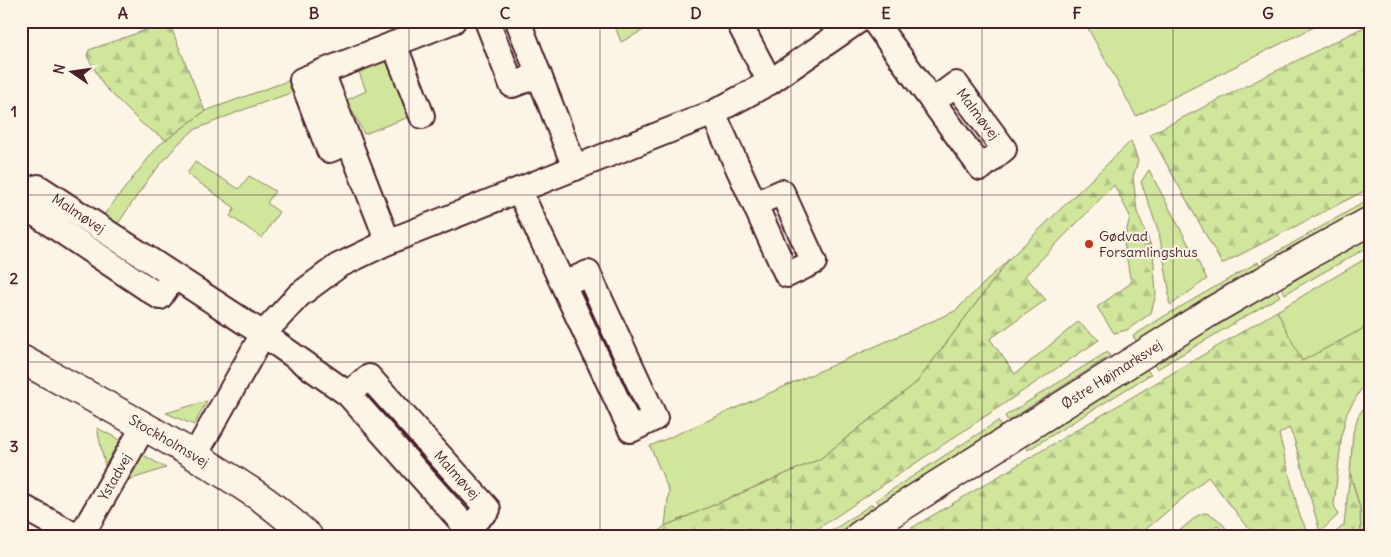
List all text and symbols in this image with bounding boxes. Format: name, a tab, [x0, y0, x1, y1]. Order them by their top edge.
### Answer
text: A	[118, 3, 128, 23]
text: B	[309, 3, 320, 23]
text: C	[500, 3, 511, 23]
text: D	[690, 3, 702, 23]
text: E	[881, 3, 891, 23]
text: F	[1072, 3, 1082, 23]
text: G	[1262, 3, 1274, 23]
north arrow	[48, 48, 98, 98]
text: N	[49, 62, 69, 76]
street label: Malmøvej	[953, 85, 1003, 143]
text: 1	[11, 101, 17, 121]
street label: Malmøvej	[49, 190, 109, 237]
place label: Gødvad Forsamlingshus	[1099, 227, 1198, 261]
marker: Gødvad Forsamlingshus	[1083, 238, 1095, 250]
text: 2	[10, 268, 19, 288]
street label: Østre Højmarksvej	[1058, 336, 1165, 413]
street label: Stockholmsvej	[126, 411, 212, 471]
text: 3	[9, 436, 19, 456]
street label: Malmøvej	[430, 447, 484, 503]
street label: Ystadvej	[94, 450, 135, 504]

